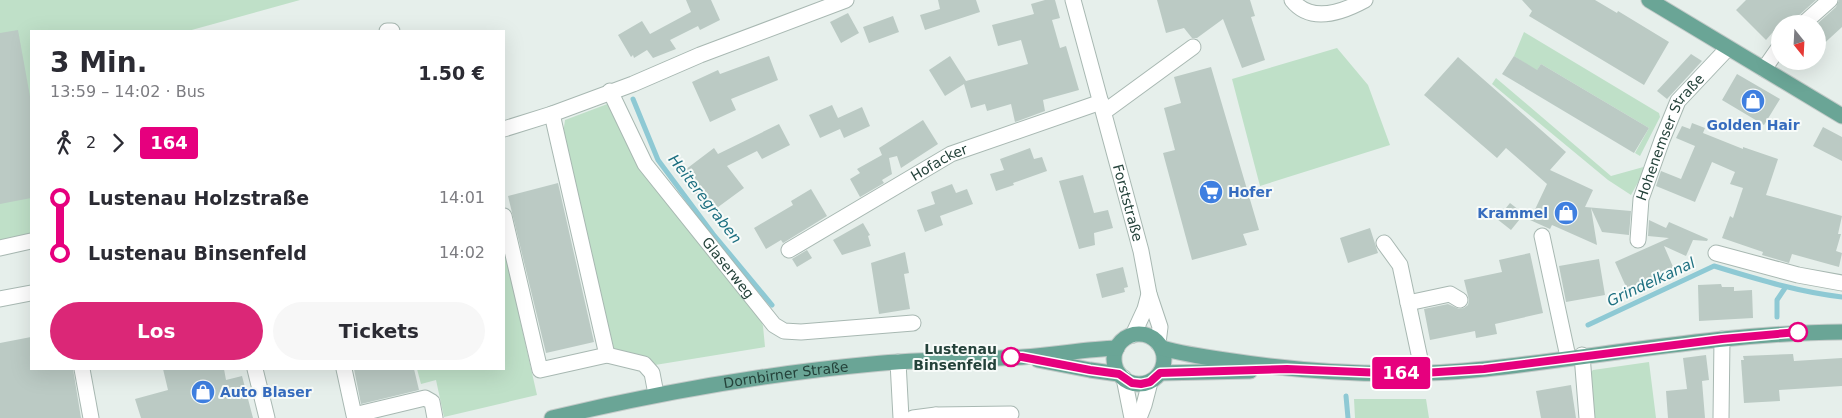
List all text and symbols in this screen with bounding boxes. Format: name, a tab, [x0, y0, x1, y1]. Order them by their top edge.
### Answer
north arrow	[1771, 15, 1826, 70]
map controls	[1771, 15, 1826, 70]
text: 3 Min.	[50, 46, 147, 79]
text: 1.50 €	[418, 62, 485, 84]
street label: Hohenemser Straße	[1633, 71, 1707, 203]
text: 13:59 – 14:02 · Bus	[50, 82, 205, 101]
shop icon: Golden Hair	[1740, 88, 1766, 114]
place label: Golden Hair	[1706, 117, 1800, 133]
icon: walk	[50, 129, 78, 157]
icon: forward	[104, 129, 132, 157]
text: 164	[150, 132, 188, 153]
text: 2	[86, 133, 96, 152]
street label: Hofacker	[908, 141, 970, 184]
water label: Heiteregraben	[665, 151, 745, 247]
street label: Forststraße	[1110, 162, 1146, 243]
supermarket icon: Hofer	[1198, 179, 1224, 205]
place label: Hofer	[1228, 184, 1272, 200]
text: Lustenau Holzstraße	[88, 187, 309, 209]
text: 14:01	[439, 188, 485, 207]
shop icon: Krammel	[1553, 200, 1579, 226]
place label: Krammel	[1477, 205, 1548, 221]
street label: Glaserweg	[699, 234, 758, 302]
text: Lustenau Binsenfeld	[88, 242, 307, 264]
text: 14:02	[439, 243, 485, 262]
water label: Grindelkanal	[1604, 253, 1699, 310]
button: Los	[50, 302, 263, 360]
button: Tickets	[273, 302, 485, 360]
unlabelled marker	[1788, 322, 1808, 342]
place label: Lustenau Binsenfeld	[913, 341, 997, 373]
marker: Lustenau Binsenfeld	[1001, 347, 1021, 367]
line badge: 164	[1372, 357, 1430, 389]
street label: Dornbirner Straße	[722, 358, 849, 391]
text: 164	[1382, 362, 1420, 383]
shop icon: Auto Blaser	[190, 379, 216, 405]
place label: Auto Blaser	[220, 384, 312, 400]

